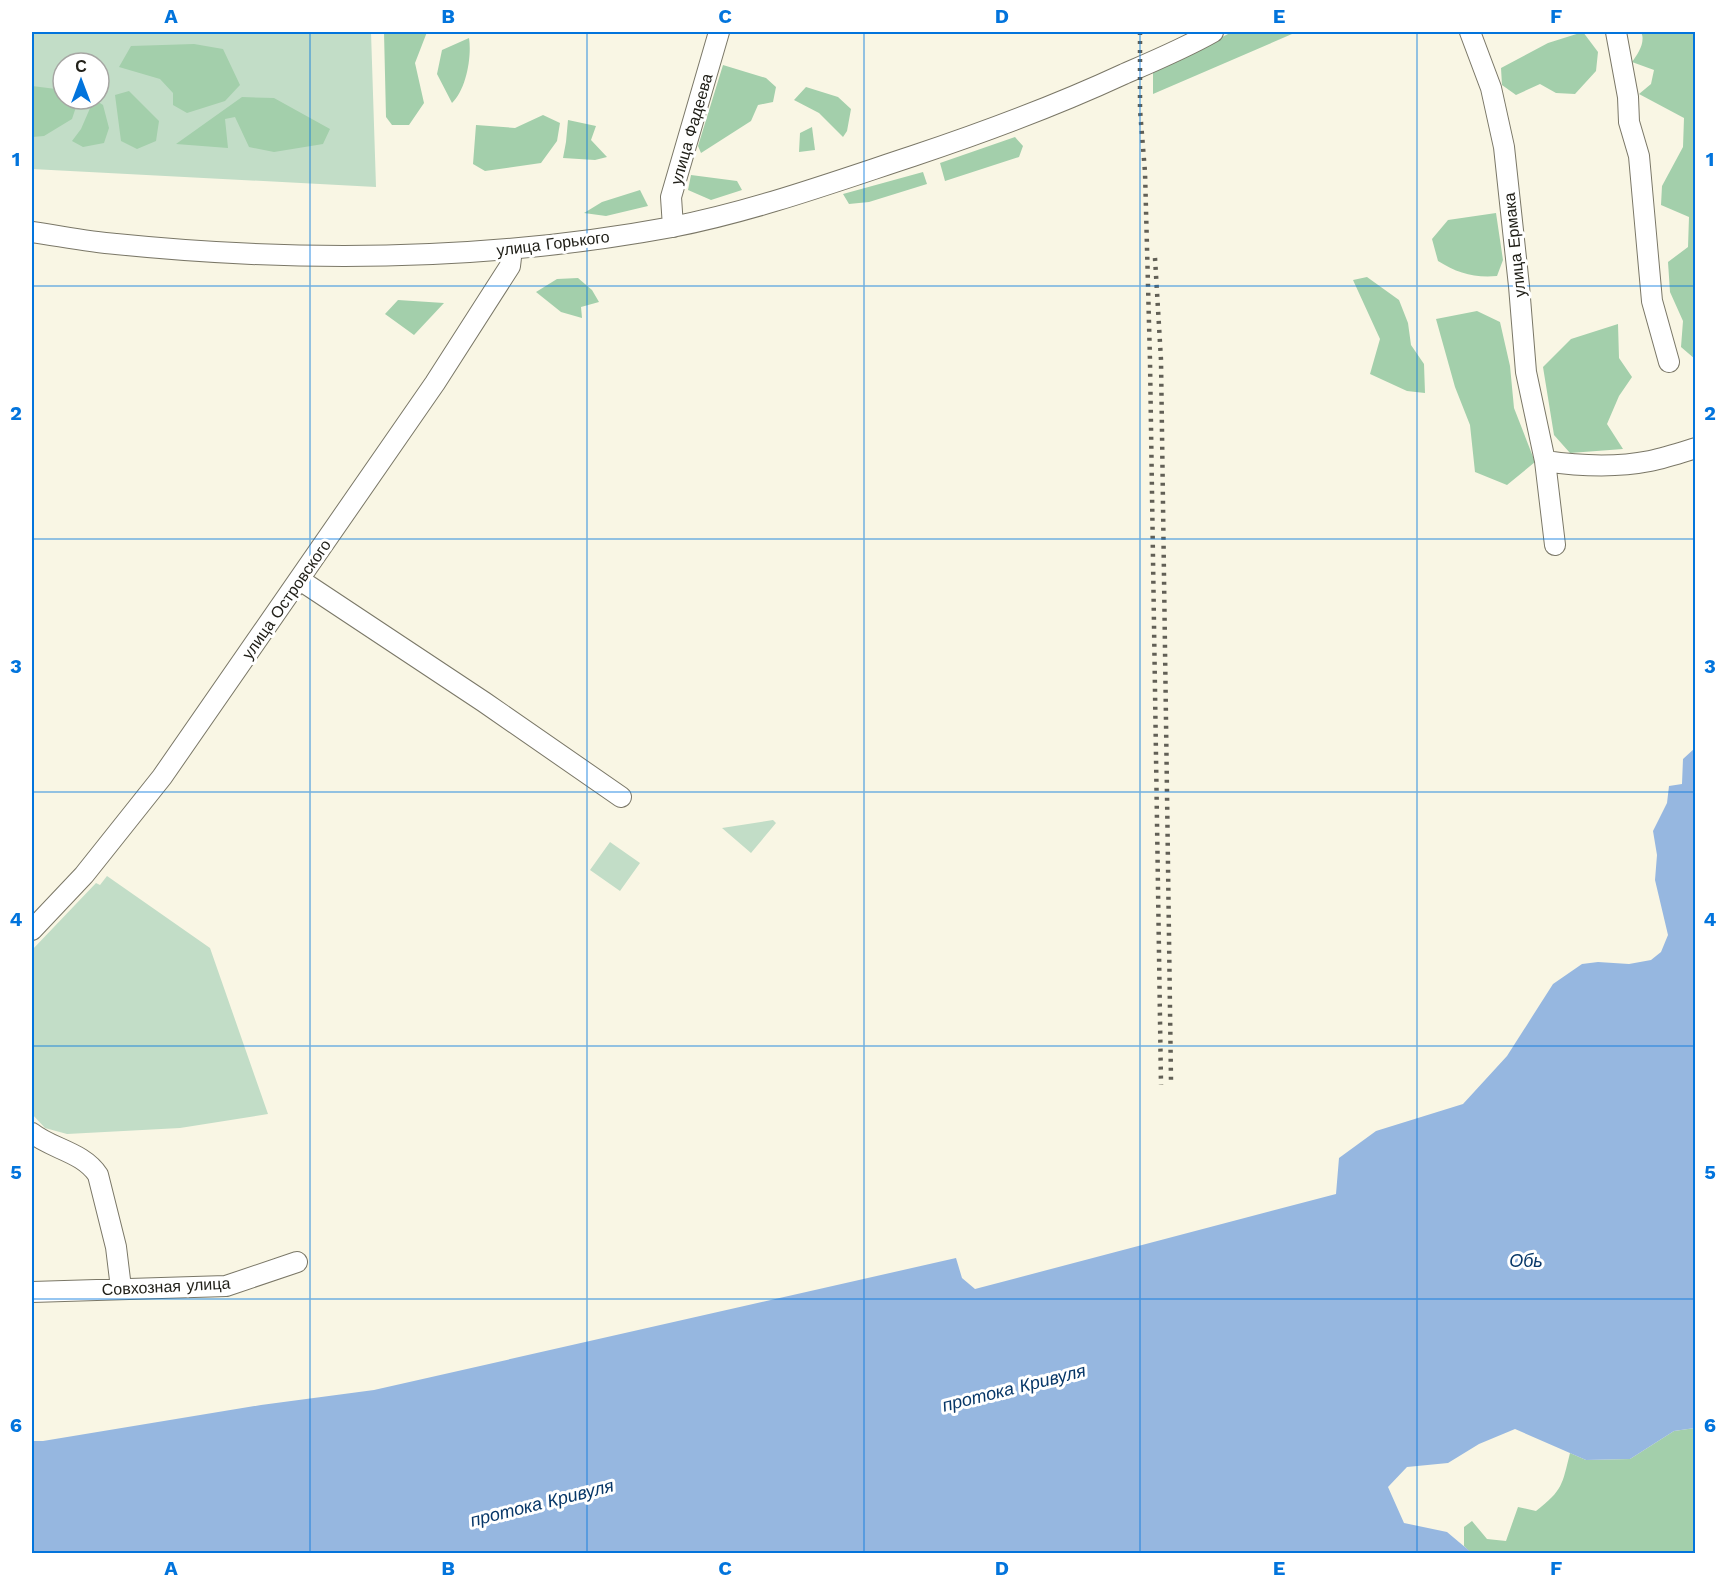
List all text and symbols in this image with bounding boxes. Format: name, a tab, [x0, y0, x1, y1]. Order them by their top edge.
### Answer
text: A	[164, 4, 178, 28]
text: B	[441, 4, 455, 28]
text: C	[718, 4, 732, 28]
text: D	[995, 4, 1009, 28]
text: E	[1273, 4, 1285, 28]
text: F	[1550, 4, 1562, 28]
north arrow	[51, 51, 111, 111]
text: С	[75, 57, 87, 76]
street label: улица Фадеева	[667, 71, 716, 187]
text: 1	[12, 147, 20, 171]
text: 1	[1706, 147, 1714, 171]
street label: улица Ермака	[1500, 192, 1529, 298]
street label: улица Горького	[496, 227, 611, 260]
text: 2	[10, 401, 22, 425]
text: 2	[1704, 401, 1716, 425]
street label: улица Островского	[238, 536, 335, 663]
text: 3	[10, 654, 22, 678]
text: 3	[1704, 654, 1716, 678]
text: 4	[10, 907, 23, 931]
text: 4	[1704, 907, 1717, 931]
text: 5	[10, 1160, 22, 1184]
text: 5	[1704, 1160, 1716, 1184]
water label: Обь	[1509, 1250, 1543, 1271]
street label: Совхозная улица	[101, 1274, 231, 1299]
water label: протока Кривуля	[940, 1359, 1088, 1416]
text: 6	[10, 1413, 22, 1437]
text: 6	[1704, 1413, 1716, 1437]
water label: протока Кривуля	[468, 1474, 616, 1531]
text: A	[164, 1556, 178, 1580]
text: B	[441, 1556, 455, 1580]
text: C	[718, 1556, 732, 1580]
text: D	[995, 1556, 1009, 1580]
text: E	[1273, 1556, 1285, 1580]
text: F	[1550, 1556, 1562, 1580]

